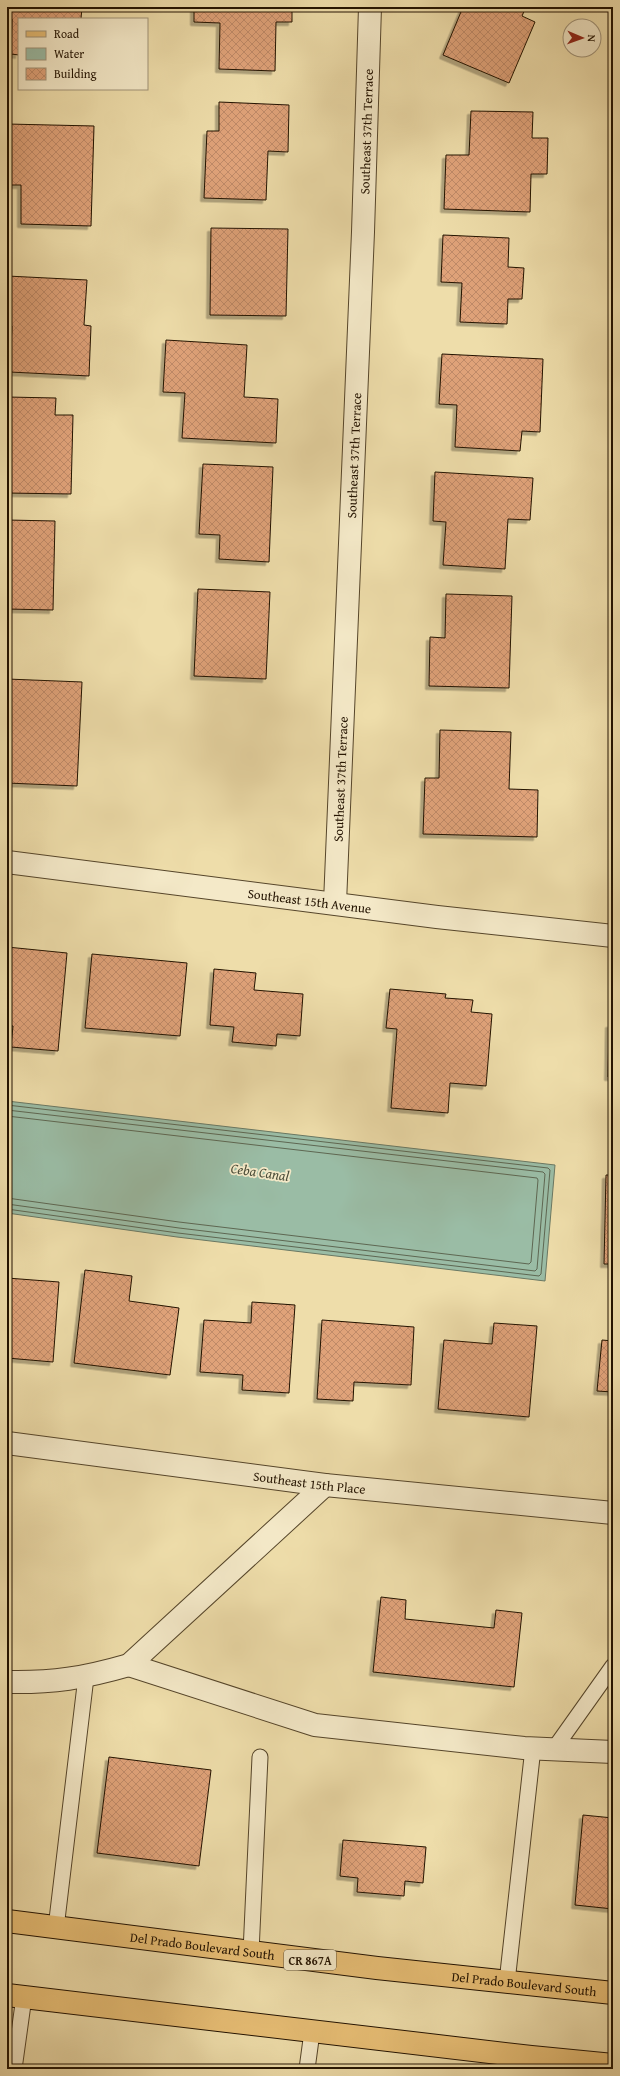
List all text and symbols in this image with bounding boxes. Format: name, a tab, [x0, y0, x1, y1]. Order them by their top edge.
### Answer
legend	[18, 18, 148, 90]
north arrow	[562, 18, 602, 58]
text: Road	[54, 25, 80, 42]
text: N	[584, 34, 600, 43]
text: Water	[54, 45, 84, 62]
text: Building	[54, 65, 97, 82]
street label: Southeast 37th Terrace	[355, 69, 378, 195]
street label: Southeast 37th Terrace	[342, 392, 366, 519]
street label: Southeast 37th Terrace	[328, 716, 352, 842]
street label: Southeast 15th Avenue	[247, 883, 372, 918]
water label: Ceba Canal	[229, 1158, 291, 1186]
street label: Southeast 15th Place	[252, 1466, 366, 1498]
street label: Del Prado Boulevard South	[129, 1927, 277, 1965]
road number: CR 867A	[284, 1950, 336, 1970]
street label: Del Prado Boulevard South	[451, 1966, 598, 2001]

